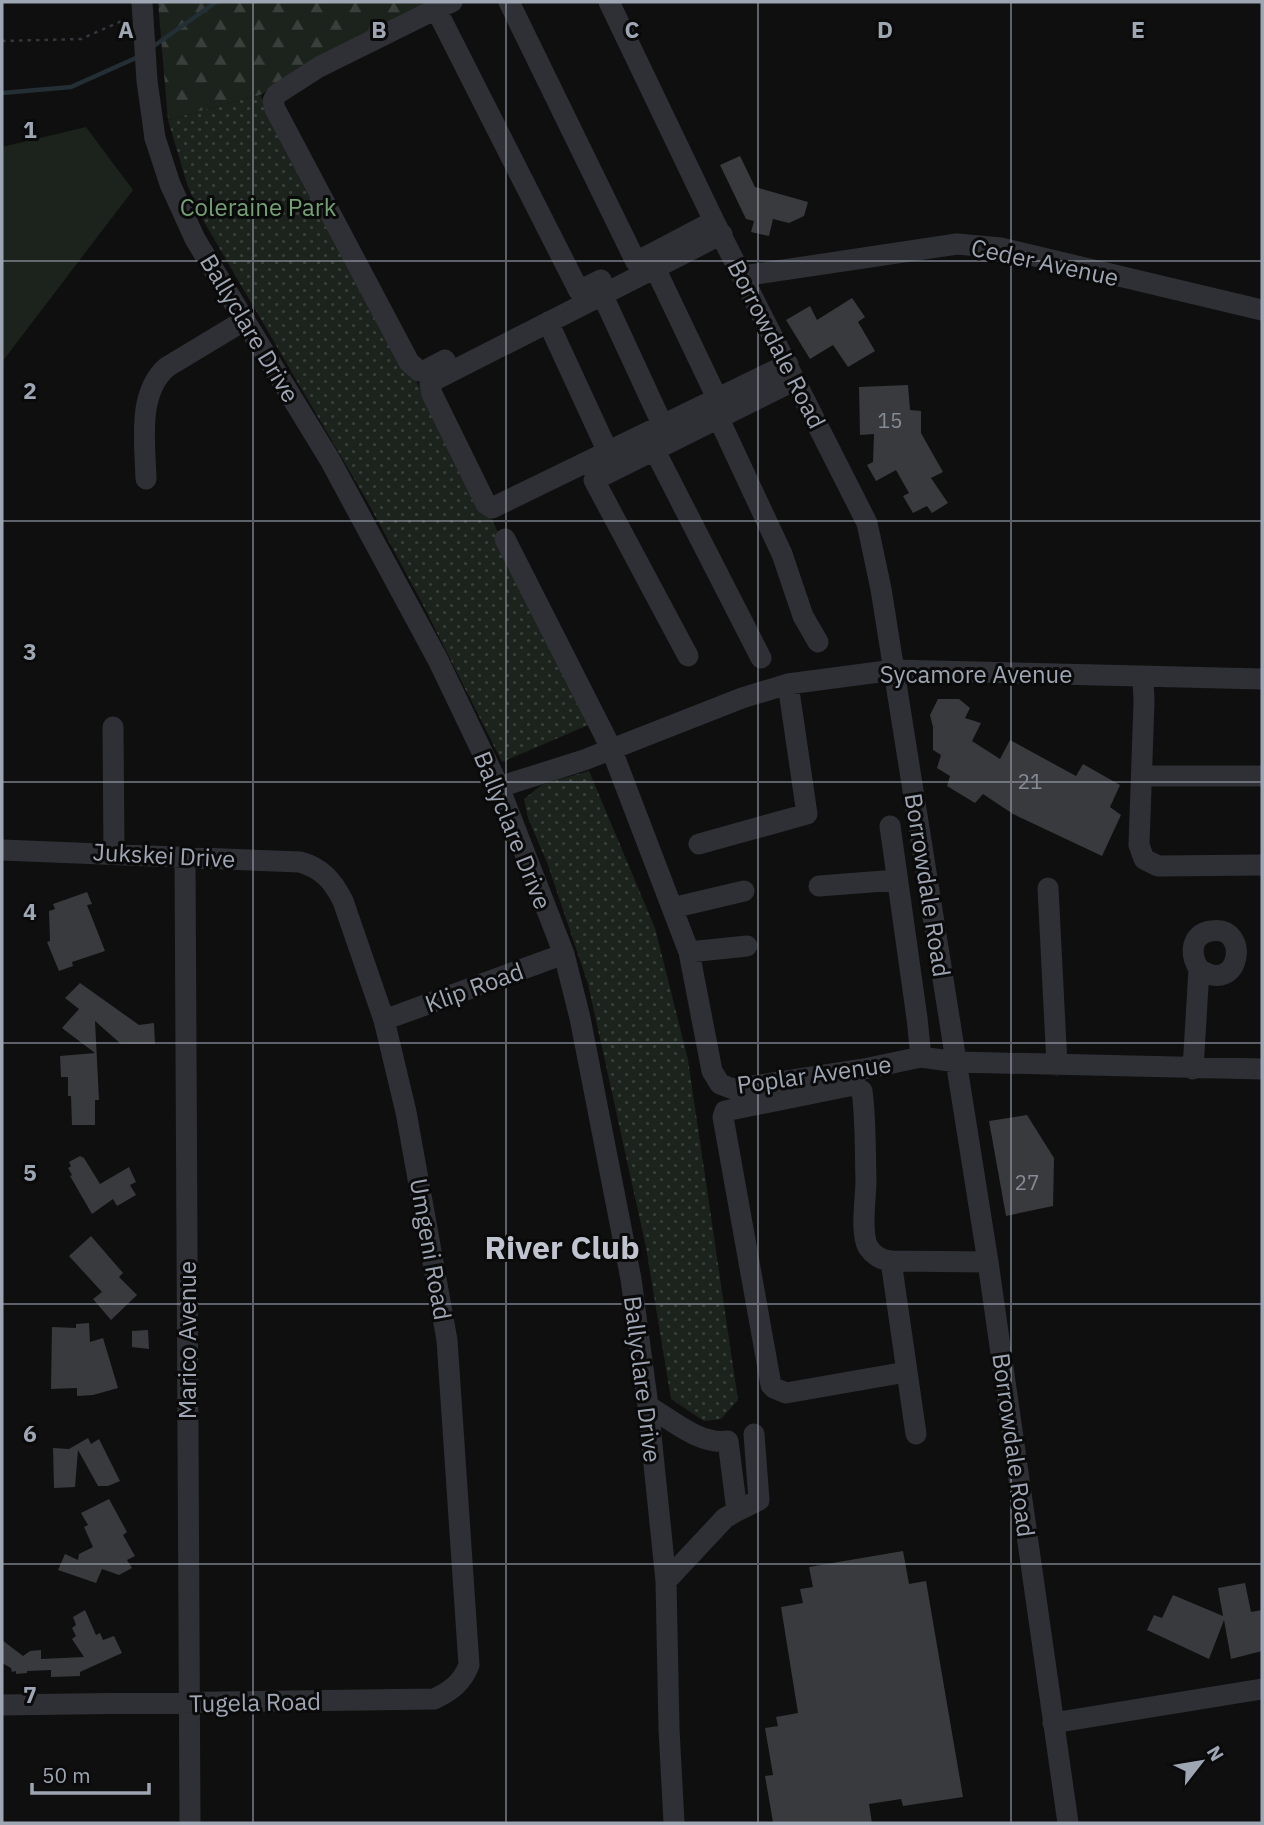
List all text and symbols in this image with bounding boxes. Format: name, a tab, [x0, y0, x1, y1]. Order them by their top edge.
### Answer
text: A	[118, 14, 134, 44]
text: B	[371, 14, 387, 44]
text: C	[625, 14, 640, 44]
text: D	[877, 14, 893, 44]
text: E	[1131, 14, 1145, 44]
text: 1	[23, 114, 37, 144]
park label: Coleraine Park	[180, 191, 337, 223]
street label: Ceder Avenue	[968, 231, 1122, 293]
street label: Ballyclare Drive	[193, 248, 307, 408]
street label: Borrowdale Road	[721, 254, 833, 434]
text: 2	[23, 375, 37, 405]
house number: 15	[877, 406, 903, 434]
text: 3	[23, 636, 37, 666]
street label: Sycamore Avenue	[880, 658, 1072, 690]
street label: Ballyclare Drive	[467, 746, 559, 914]
house number: 21	[1017, 767, 1043, 795]
street label: Borrowdale Road	[898, 791, 958, 979]
street label: Jukskei Drive	[92, 835, 236, 875]
text: 4	[23, 896, 37, 926]
street label: Klip Road	[420, 954, 528, 1020]
street label: Poplar Avenue	[735, 1047, 893, 1101]
text: 5	[23, 1157, 37, 1187]
house number: 27	[1014, 1168, 1040, 1196]
street label: Umgeni Road	[403, 1176, 459, 1322]
district label: River Club	[484, 1226, 640, 1268]
street label: Marico Avenue	[171, 1261, 203, 1419]
street label: Ballyclare Drive	[617, 1294, 669, 1464]
street label: Borrowdale Road	[985, 1351, 1043, 1539]
text: 6	[23, 1418, 37, 1448]
text: 7	[23, 1679, 37, 1709]
street label: Tugela Road	[189, 1685, 321, 1719]
north arrow	[1166, 1727, 1236, 1797]
text: N	[1202, 1741, 1229, 1765]
scale bar	[32, 1752, 149, 1796]
text: 50 m	[42, 1761, 91, 1789]

